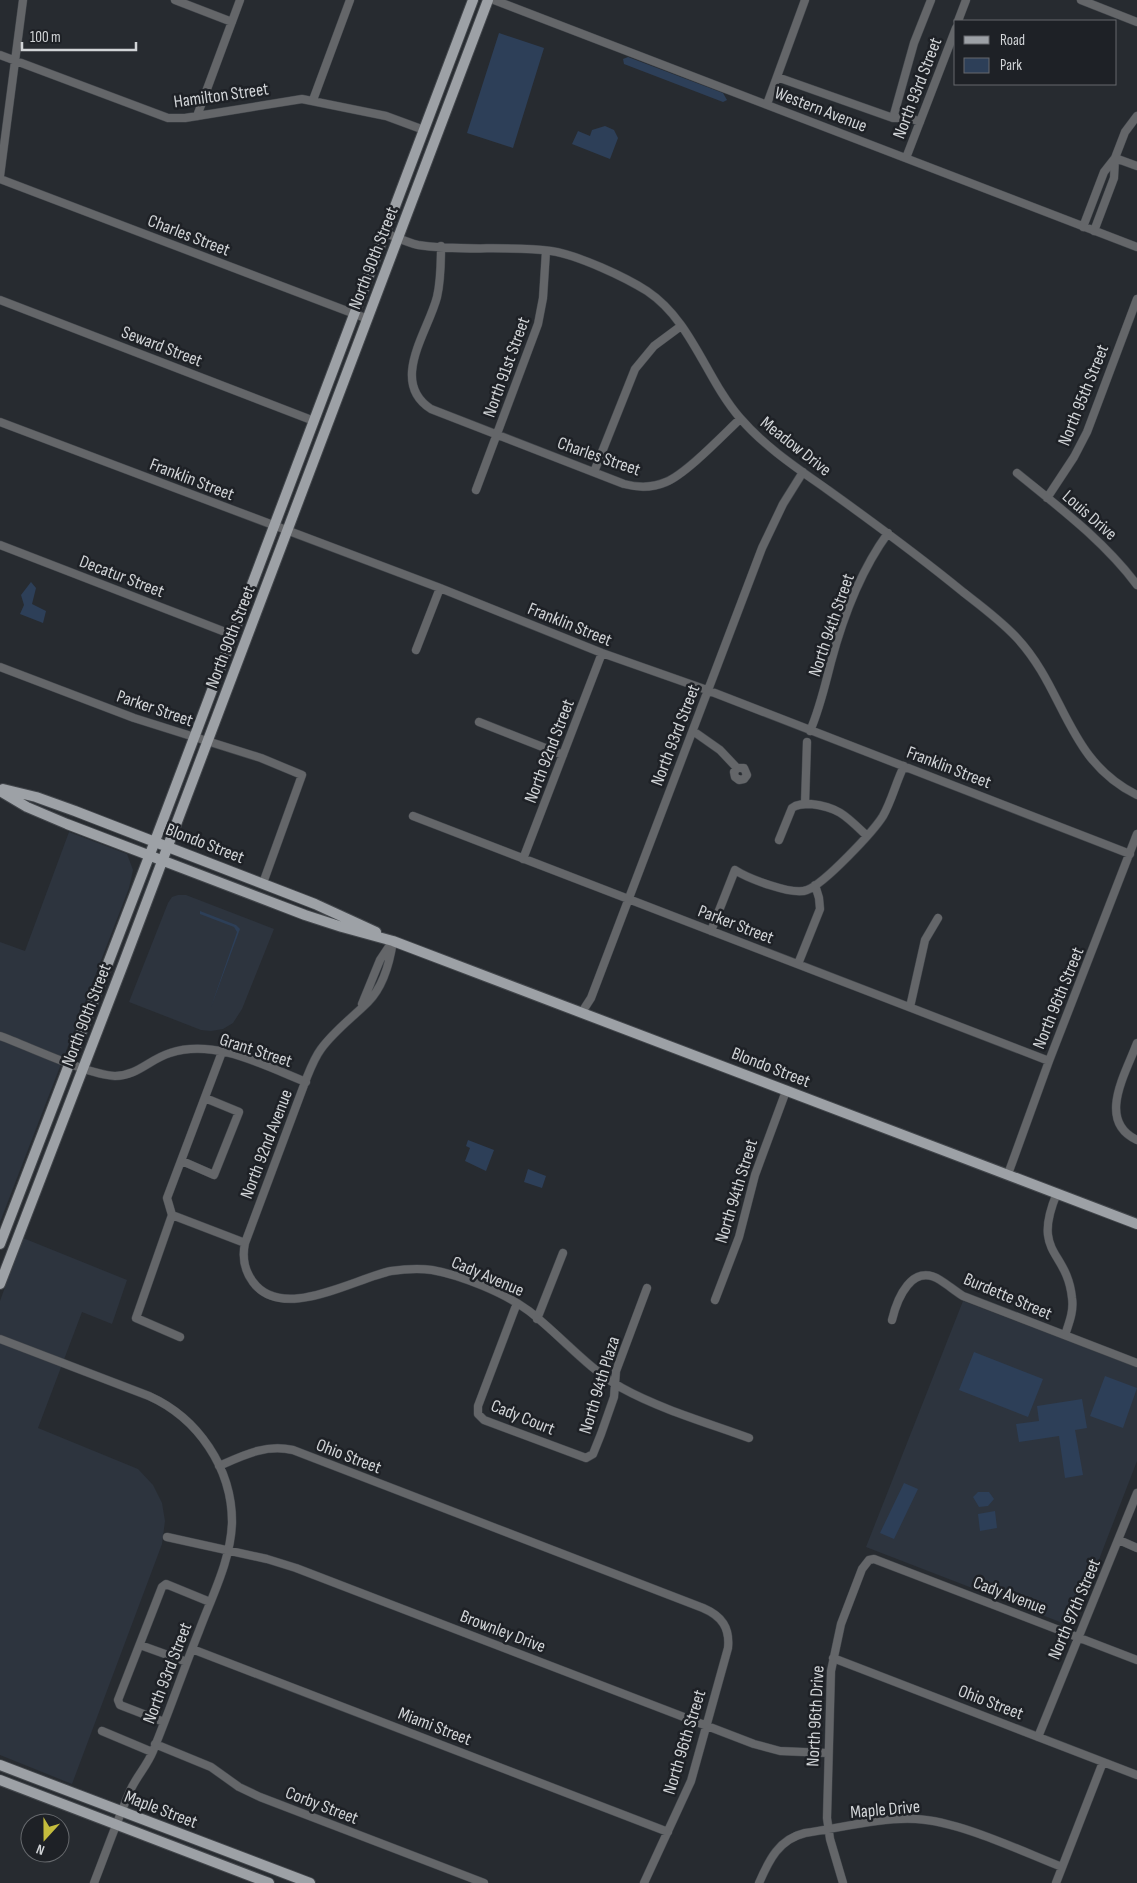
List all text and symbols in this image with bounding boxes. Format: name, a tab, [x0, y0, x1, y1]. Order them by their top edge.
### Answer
scale bar	[22, 20, 136, 52]
legend	[954, 20, 1117, 85]
text: 100 m	[30, 28, 61, 47]
text: Road	[1000, 31, 1025, 50]
street label: North 93rd Street	[889, 34, 947, 142]
text: Park	[1000, 56, 1022, 75]
street label: Hamilton Street	[172, 78, 270, 113]
street label: Western Avenue	[772, 82, 870, 137]
street label: North 90th Street	[344, 203, 403, 312]
street label: Charles Street	[145, 210, 233, 261]
street label: North 91st Street	[479, 314, 534, 420]
street label: Seward Street	[118, 321, 206, 372]
street label: North 95th Street	[1054, 341, 1113, 449]
street label: Meadow Drive	[756, 412, 835, 481]
street label: Charles Street	[555, 432, 644, 481]
street label: Franklin Street	[147, 454, 238, 505]
street label: Louis Drive	[1058, 486, 1121, 545]
street label: Decatur Street	[77, 551, 168, 602]
street label: North 94th Street	[804, 570, 859, 679]
street label: North 90th Street	[201, 582, 260, 691]
street label: Franklin Street	[525, 598, 615, 651]
street label: North 93rd Street	[647, 681, 705, 789]
street label: Parker Street	[114, 686, 196, 731]
street label: North 92nd Street	[520, 696, 579, 806]
street label: Franklin Street	[904, 742, 995, 793]
street label: Blondo Street	[163, 819, 247, 868]
street label: Parker Street	[695, 900, 777, 949]
street label: North 96th Street	[1029, 944, 1089, 1052]
street label: North 90th Street	[57, 960, 116, 1069]
street label: Grant Street	[217, 1029, 295, 1072]
street label: Blondo Street	[729, 1043, 813, 1092]
street label: North 92nd Avenue	[236, 1086, 297, 1202]
street label: North 94th Street	[711, 1136, 762, 1246]
street label: Cady Avenue	[448, 1252, 527, 1301]
street label: Burdette Street	[960, 1268, 1056, 1325]
street label: North 94th Plaza	[575, 1334, 624, 1436]
street label: Cady Court	[488, 1395, 558, 1440]
street label: Ohio Street	[313, 1434, 385, 1479]
street label: North 97th Street	[1044, 1555, 1105, 1663]
street label: Cady Avenue	[970, 1572, 1049, 1619]
street label: Brownley Drive	[457, 1606, 548, 1657]
street label: North 93rd Street	[139, 1619, 197, 1727]
street label: North 96th Drive	[802, 1665, 829, 1767]
street label: Ohio Street	[955, 1680, 1027, 1725]
street label: North 96th Street	[659, 1687, 710, 1797]
street label: Miami Street	[395, 1703, 475, 1750]
street label: Corby Street	[282, 1782, 362, 1829]
street label: Maple Street	[121, 1786, 201, 1833]
street label: Maple Drive	[849, 1796, 921, 1823]
north arrow	[20, 1813, 70, 1863]
text: N	[34, 1840, 47, 1859]

